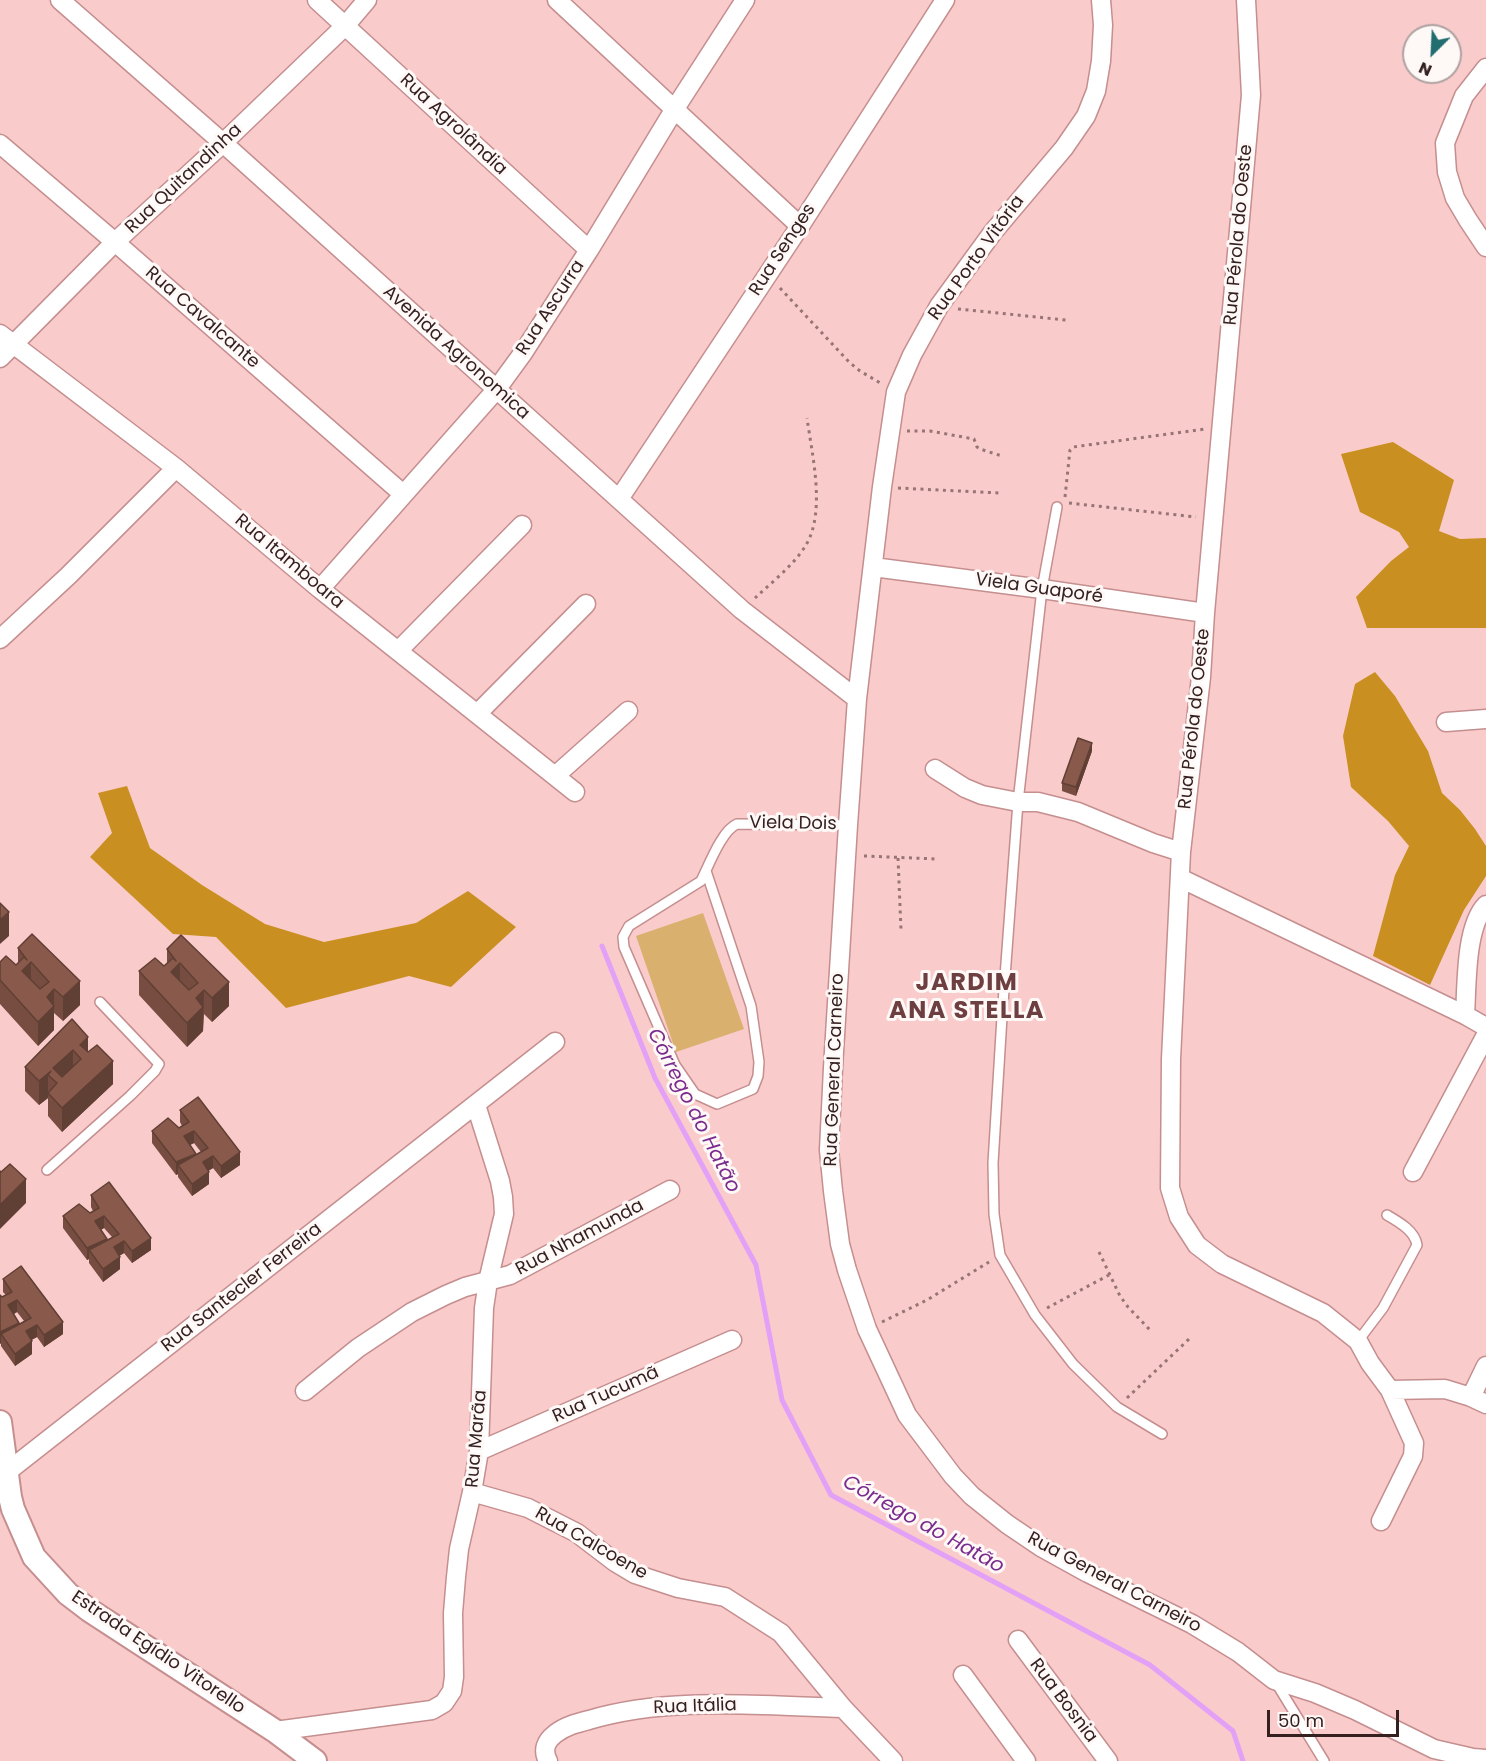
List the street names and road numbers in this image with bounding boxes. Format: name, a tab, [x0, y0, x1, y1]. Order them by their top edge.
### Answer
street label: Rua Agrolândia	[395, 70, 511, 180]
street label: Rua Quitandinha	[121, 119, 247, 239]
street label: Rua Pérola do Oeste	[1220, 144, 1258, 326]
street label: Rua Porto Vitória	[924, 191, 1030, 325]
street label: Rua Senges	[745, 200, 821, 300]
street label: Rua Ascurra	[512, 256, 590, 360]
street label: Rua Cavalcante	[140, 262, 264, 374]
street label: Avenida Agronomica	[378, 281, 534, 425]
street label: Rua Itamboara	[230, 510, 348, 614]
street label: Viela Guaporé	[974, 569, 1104, 609]
street label: Rua Pérola do Oeste	[1175, 628, 1215, 810]
street label: Viela Dois	[749, 812, 837, 836]
street label: Rua General Carneiro	[821, 973, 849, 1167]
street label: Rua Nhamunda	[512, 1195, 648, 1281]
street label: Rua Santecler Ferreira	[158, 1219, 326, 1357]
street label: Rua Tucumã	[550, 1362, 662, 1428]
street label: Rua Marãa	[462, 1389, 492, 1489]
street label: Rua Calcoene	[531, 1503, 651, 1585]
street label: Rua General Carneiro	[1023, 1528, 1205, 1638]
street label: Estrada Egídio Vitorello	[67, 1587, 249, 1719]
street label: Rua Bosnia	[1024, 1655, 1102, 1747]
street label: Rua Itália	[653, 1695, 737, 1719]

